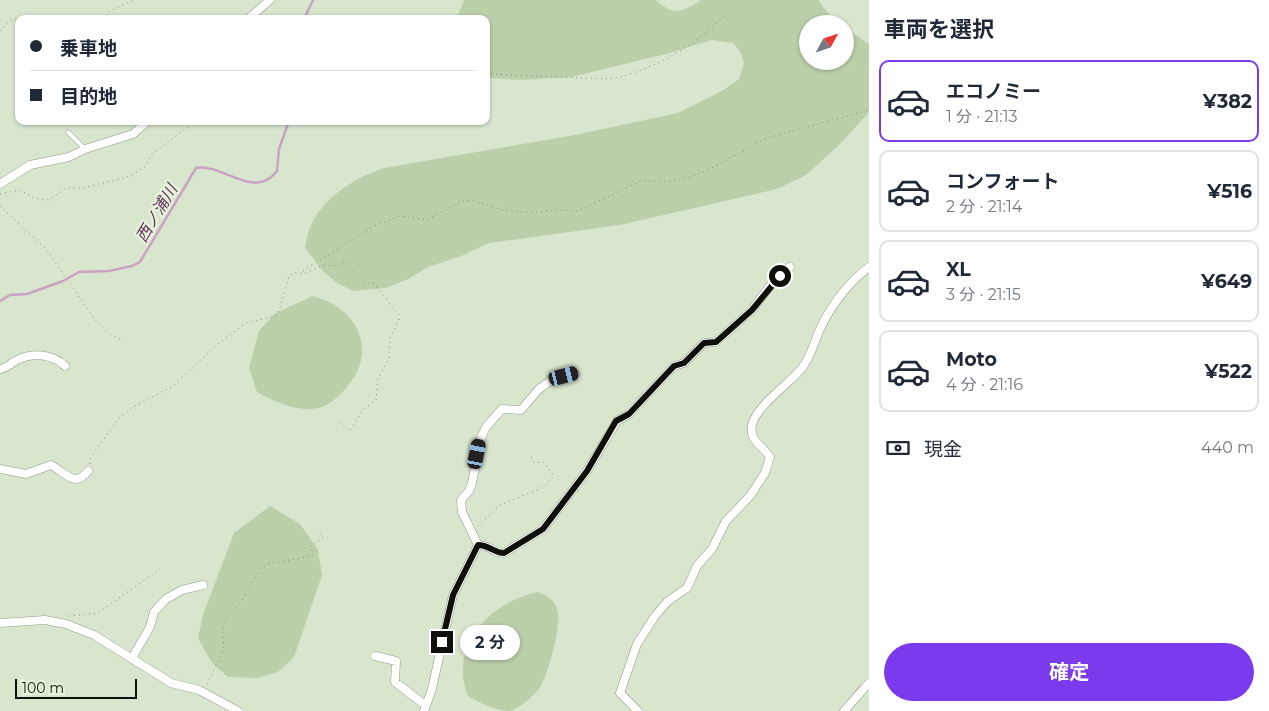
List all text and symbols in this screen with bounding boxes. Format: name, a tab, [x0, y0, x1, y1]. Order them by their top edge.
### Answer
north arrow	[799, 15, 854, 70]
map controls	[799, 15, 854, 70]
text: 車両を選択	[884, 16, 994, 43]
text: 乗車地	[60, 37, 117, 60]
icon: car	[886, 79, 931, 124]
text: エコノミー	[946, 80, 1041, 103]
text: 目的地	[60, 85, 117, 108]
text: ¥382	[1203, 90, 1252, 113]
text: 1 分 · 21:13	[946, 107, 1017, 126]
icon: car	[886, 169, 931, 214]
text: コンフォート	[946, 170, 1059, 193]
water label: 西ノ浦川	[132, 179, 182, 246]
text: ¥516	[1207, 180, 1252, 203]
text: 2 分 · 21:14	[946, 197, 1022, 216]
text: XL	[946, 258, 971, 281]
icon: car	[886, 259, 931, 304]
route start	[769, 265, 791, 287]
text: ¥649	[1201, 270, 1252, 293]
text: 3 分 · 21:15	[946, 285, 1021, 304]
text: Moto	[946, 348, 997, 371]
icon: car	[886, 349, 931, 394]
text: ¥522	[1204, 360, 1252, 383]
car	[547, 365, 580, 387]
text: 4 分 · 21:16	[946, 375, 1023, 394]
icon: cash	[884, 434, 912, 462]
car	[466, 438, 487, 470]
text: 現金	[924, 438, 962, 461]
text: 440 m	[1201, 438, 1254, 457]
callout: 2 分	[460, 624, 520, 660]
route end	[431, 631, 453, 653]
text: 2 分	[475, 633, 505, 652]
button: 確定	[884, 643, 1254, 701]
scale bar	[15, 676, 138, 699]
text: 100 m	[22, 679, 64, 697]

